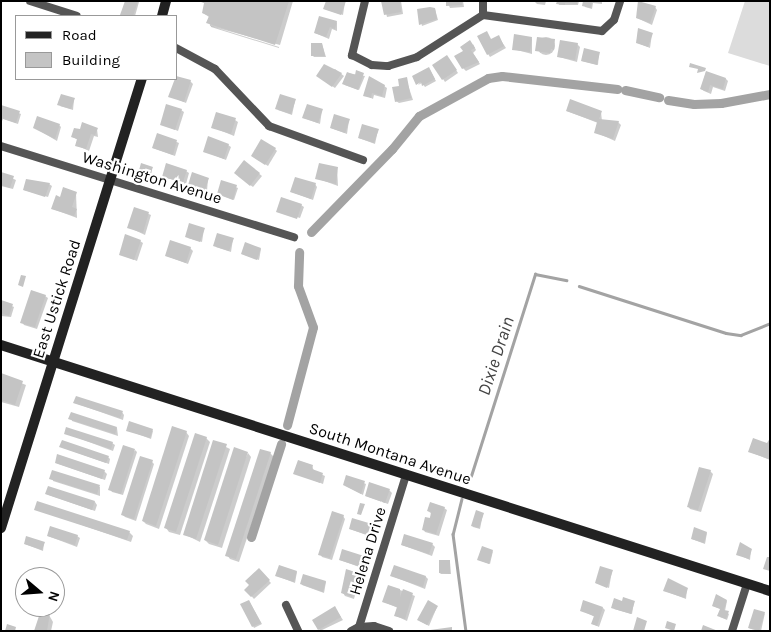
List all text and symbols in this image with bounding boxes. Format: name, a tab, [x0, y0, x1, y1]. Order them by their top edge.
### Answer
legend	[15, 15, 178, 80]
text: Road	[62, 26, 97, 44]
text: Building	[62, 51, 120, 69]
street label: Washington Avenue	[80, 148, 224, 208]
street label: East Ustick Road	[29, 237, 85, 361]
water label: Dixie Drain	[473, 314, 519, 398]
street label: South Montana Avenue	[307, 419, 473, 489]
street label: Helena Drive	[345, 505, 391, 597]
north arrow	[15, 567, 65, 617]
text: N	[44, 589, 63, 604]

